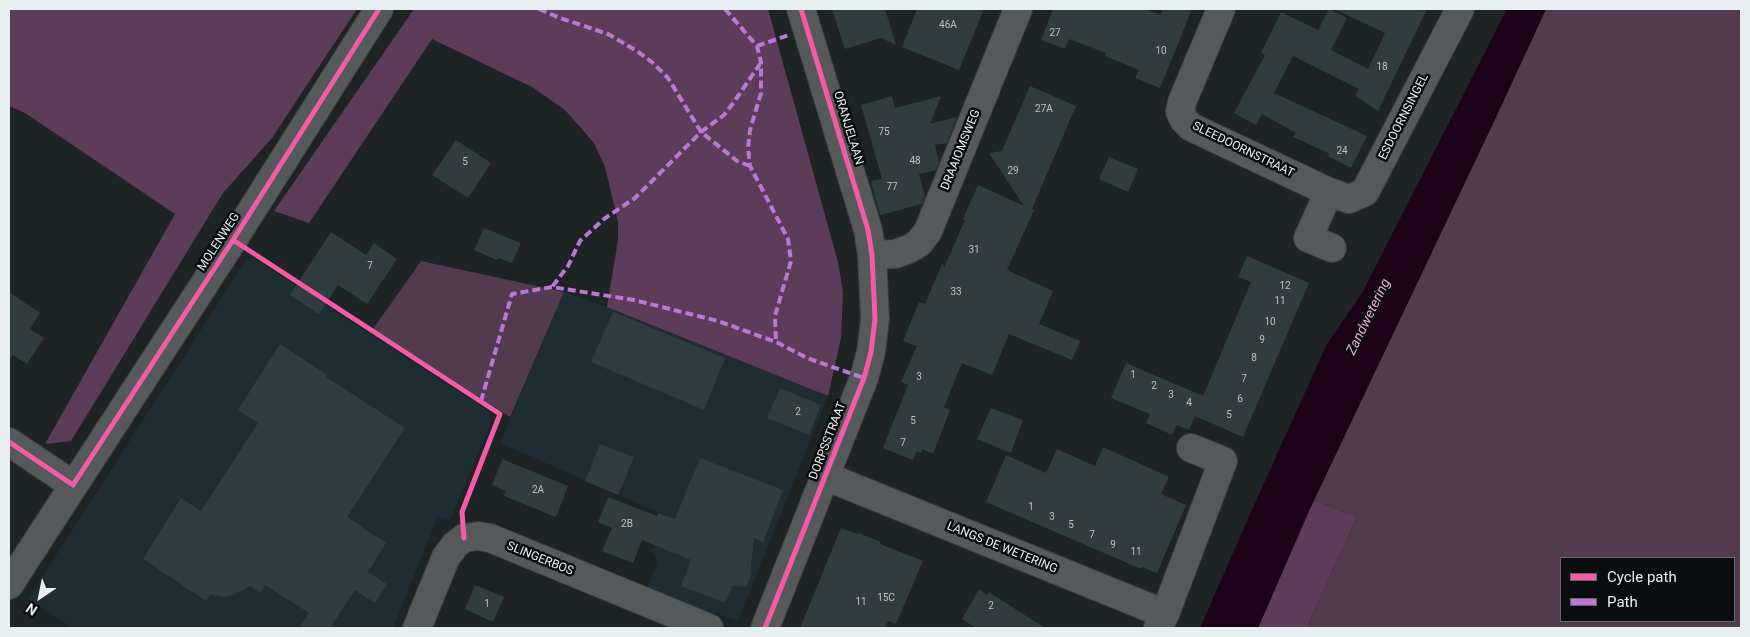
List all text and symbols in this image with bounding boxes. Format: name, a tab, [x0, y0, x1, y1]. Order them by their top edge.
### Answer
house number: 46A	[939, 19, 957, 31]
house number: 27	[1049, 27, 1061, 39]
house number: 10	[1155, 45, 1167, 57]
house number: 18	[1376, 61, 1388, 73]
street label: ESDOORNSINGEL	[1376, 72, 1432, 162]
street label: ORANJELAAN	[830, 89, 866, 167]
house number: 27A	[1035, 103, 1053, 115]
street label: DRAAIOMSWEG	[938, 108, 984, 192]
street label: SLEEDOORNSTRAAT	[1190, 119, 1296, 181]
house number: 75	[878, 126, 890, 138]
house number: 24	[1336, 145, 1348, 157]
house number: 48	[909, 155, 921, 167]
house number: 5	[462, 156, 468, 168]
house number: 29	[1007, 165, 1019, 177]
house number: 77	[886, 181, 898, 193]
street label: MOLENWEG	[195, 210, 243, 274]
house number: 31	[968, 244, 980, 256]
house number: 7	[367, 260, 373, 272]
water label: Zandwetering	[1343, 276, 1395, 358]
house number: 12	[1279, 280, 1291, 292]
house number: 33	[950, 286, 962, 298]
house number: 11	[1274, 295, 1286, 307]
house number: 10	[1264, 316, 1276, 328]
house number: 9	[1259, 334, 1265, 346]
house number: 8	[1251, 352, 1257, 364]
house number: 1	[1130, 369, 1136, 381]
house number: 3	[916, 371, 922, 383]
house number: 7	[1241, 373, 1247, 385]
house number: 2	[1151, 380, 1157, 392]
house number: 3	[1168, 389, 1174, 401]
house number: 6	[1237, 393, 1243, 405]
house number: 4	[1186, 397, 1192, 409]
street label: DORPSSTRAAT	[807, 400, 849, 482]
house number: 2	[795, 406, 801, 418]
house number: 5	[1226, 409, 1232, 421]
house number: 5	[910, 415, 916, 427]
house number: 7	[900, 437, 906, 449]
house number: 2A	[532, 484, 544, 496]
house number: 1	[1028, 501, 1034, 513]
house number: 3	[1049, 511, 1055, 523]
house number: 2B	[621, 518, 633, 530]
street label: LANGS DE WETERING	[945, 519, 1059, 577]
house number: 5	[1068, 519, 1074, 531]
house number: 7	[1089, 529, 1095, 541]
street label: SLINGERBOS	[505, 539, 575, 579]
house number: 9	[1110, 539, 1116, 551]
house number: 11	[1130, 546, 1142, 558]
legend	[1560, 557, 1735, 622]
text: Cycle path	[1607, 568, 1677, 586]
north arrow	[15, 572, 65, 622]
house number: 15C	[877, 592, 895, 604]
text: Path	[1607, 593, 1638, 611]
house number: 11	[855, 596, 867, 608]
house number: 1	[484, 598, 490, 610]
text: N	[23, 600, 40, 619]
house number: 2	[988, 600, 994, 612]

